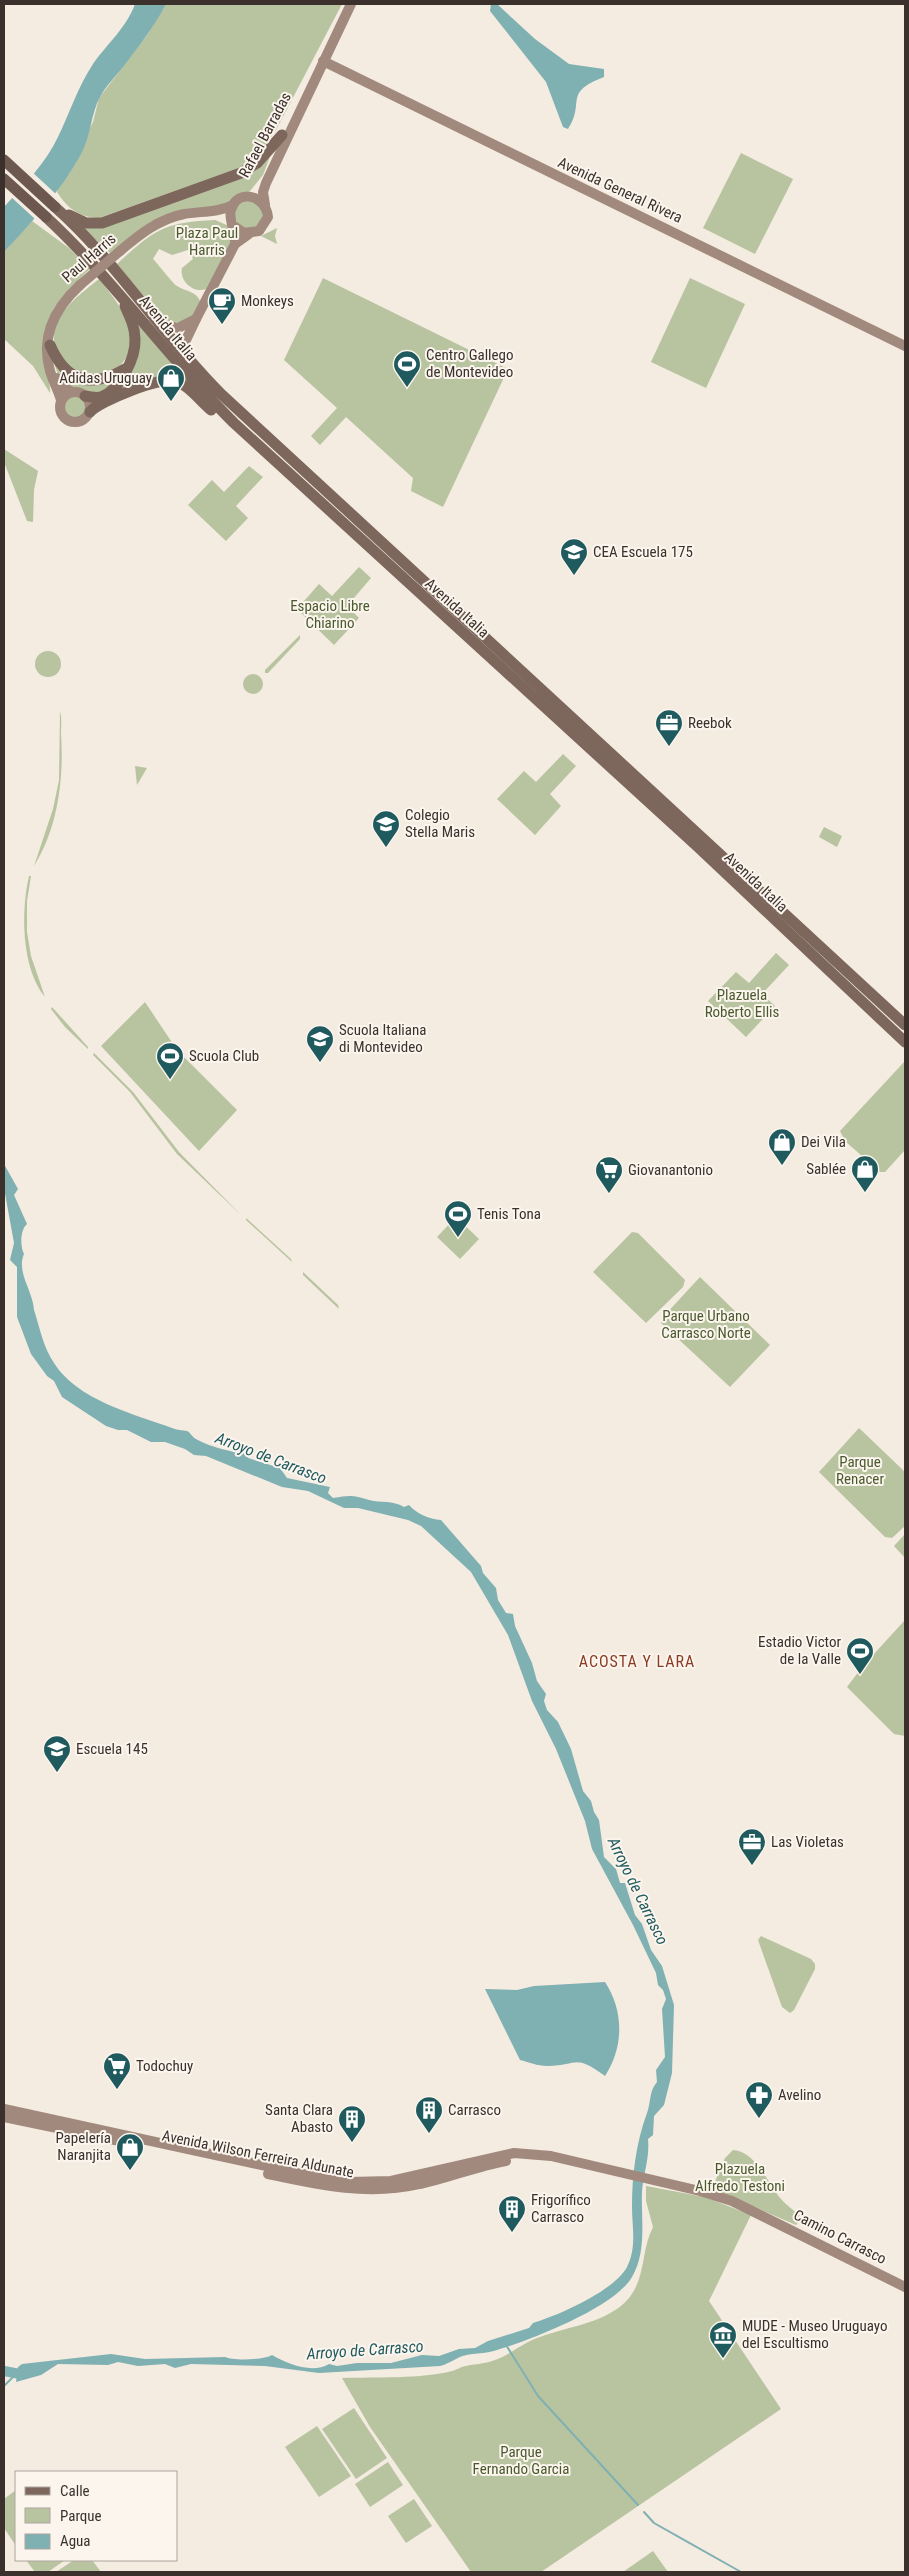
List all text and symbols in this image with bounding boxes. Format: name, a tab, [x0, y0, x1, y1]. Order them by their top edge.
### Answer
street label: Rafael Barradas	[235, 89, 295, 181]
street label: Avenida General Rivera	[555, 153, 685, 227]
park label: Plaza Paul Harris	[176, 224, 238, 259]
street label: Paul Harris	[58, 230, 120, 286]
cafe icon: Monkeys	[207, 286, 237, 325]
street label: Avenida Italia	[135, 292, 201, 364]
place label: Monkeys	[241, 292, 294, 310]
place label: Centro Gallego de Montevideo	[426, 346, 514, 381]
sports icon: Centro Gallego de Montevideo	[392, 349, 422, 388]
shop icon: Adidas Uruguay	[156, 363, 186, 402]
place label: Adidas Uruguay	[59, 369, 152, 387]
school or university icon: CEA Escuela 175	[559, 537, 589, 576]
place label: CEA Escuela 175	[593, 543, 693, 561]
street label: Avenida Italia	[421, 575, 493, 641]
park label: Espacio Libre Chiarino	[290, 597, 370, 632]
office icon: Reebok	[654, 708, 684, 747]
place label: Reebok	[688, 714, 732, 732]
place label: Colegio Stella Maris	[405, 806, 475, 841]
school or university icon: Colegio Stella Maris	[371, 809, 401, 848]
street label: Avenida Italia	[721, 848, 791, 916]
park label: Plazuela Roberto Ellis	[705, 986, 780, 1021]
place label: Scuola Italiana di Montevideo	[339, 1021, 426, 1056]
school or university icon: Scuola Italiana di Montevideo	[305, 1024, 335, 1063]
sports icon: Scuola Club	[155, 1041, 185, 1080]
place label: Scuola Club	[189, 1047, 259, 1065]
shop icon: Dei Vila	[767, 1127, 797, 1166]
place label: Dei Vila	[801, 1133, 846, 1151]
shop icon: Sablée	[850, 1154, 880, 1193]
supermarket icon: Giovanantonio	[594, 1155, 624, 1194]
place label: Sablée	[806, 1160, 846, 1178]
place label: Giovanantonio	[628, 1161, 713, 1179]
sports icon: Tenis Tona	[443, 1199, 473, 1238]
place label: Tenis Tona	[477, 1205, 541, 1223]
park label: Parque Urbano Carrasco Norte	[661, 1307, 751, 1342]
water label: Arroyo de Carrasco	[212, 1428, 329, 1488]
park label: Parque Renacer	[836, 1453, 884, 1488]
place label: Estadio Victor de la Valle	[758, 1633, 841, 1668]
sports icon: Estadio Victor de la Valle	[845, 1636, 875, 1675]
district label: ACOSTA Y LARA	[579, 1652, 695, 1671]
school or university icon: Escuela 145	[42, 1734, 72, 1773]
place label: Escuela 145	[76, 1740, 148, 1758]
office icon: Las Violetas	[737, 1827, 767, 1866]
water label: Arroyo de Carrasco	[603, 1833, 672, 1948]
place label: Las Violetas	[771, 1833, 844, 1851]
supermarket icon: Todochuy	[102, 2051, 132, 2090]
place label: Todochuy	[136, 2057, 193, 2075]
pharmacy icon: Avelino	[744, 2080, 774, 2119]
place label: Avelino	[778, 2086, 821, 2104]
building icon: Carrasco	[414, 2095, 444, 2134]
place label: Santa Clara Abasto	[265, 2101, 333, 2136]
place label: Carrasco	[448, 2101, 501, 2119]
building icon: Santa Clara Abasto	[337, 2104, 367, 2143]
street label: Avenida Wilson Ferreira Aldunate	[161, 2127, 355, 2181]
place label: Papelería Naranjita	[55, 2129, 111, 2164]
shop icon: Papelería Naranjita	[115, 2132, 145, 2171]
park label: Plazuela Alfredo Testoni	[695, 2160, 785, 2195]
place label: Frigorífico Carrasco	[531, 2191, 591, 2226]
building icon: Frigorífico Carrasco	[497, 2194, 527, 2233]
street label: Camino Carrasco	[791, 2206, 889, 2268]
place label: MUDE - Museo Uruguayo del Escultismo	[742, 2317, 887, 2352]
museum icon: MUDE - Museo Uruguayo del Escultismo	[708, 2320, 738, 2359]
water label: Arroyo de Carrasco	[305, 2336, 424, 2364]
park label: Parque Fernando Garcia	[473, 2443, 569, 2478]
legend	[15, 2471, 178, 2561]
text: Calle	[60, 2482, 90, 2500]
text: Parque	[60, 2507, 102, 2525]
text: Agua	[60, 2532, 90, 2550]

